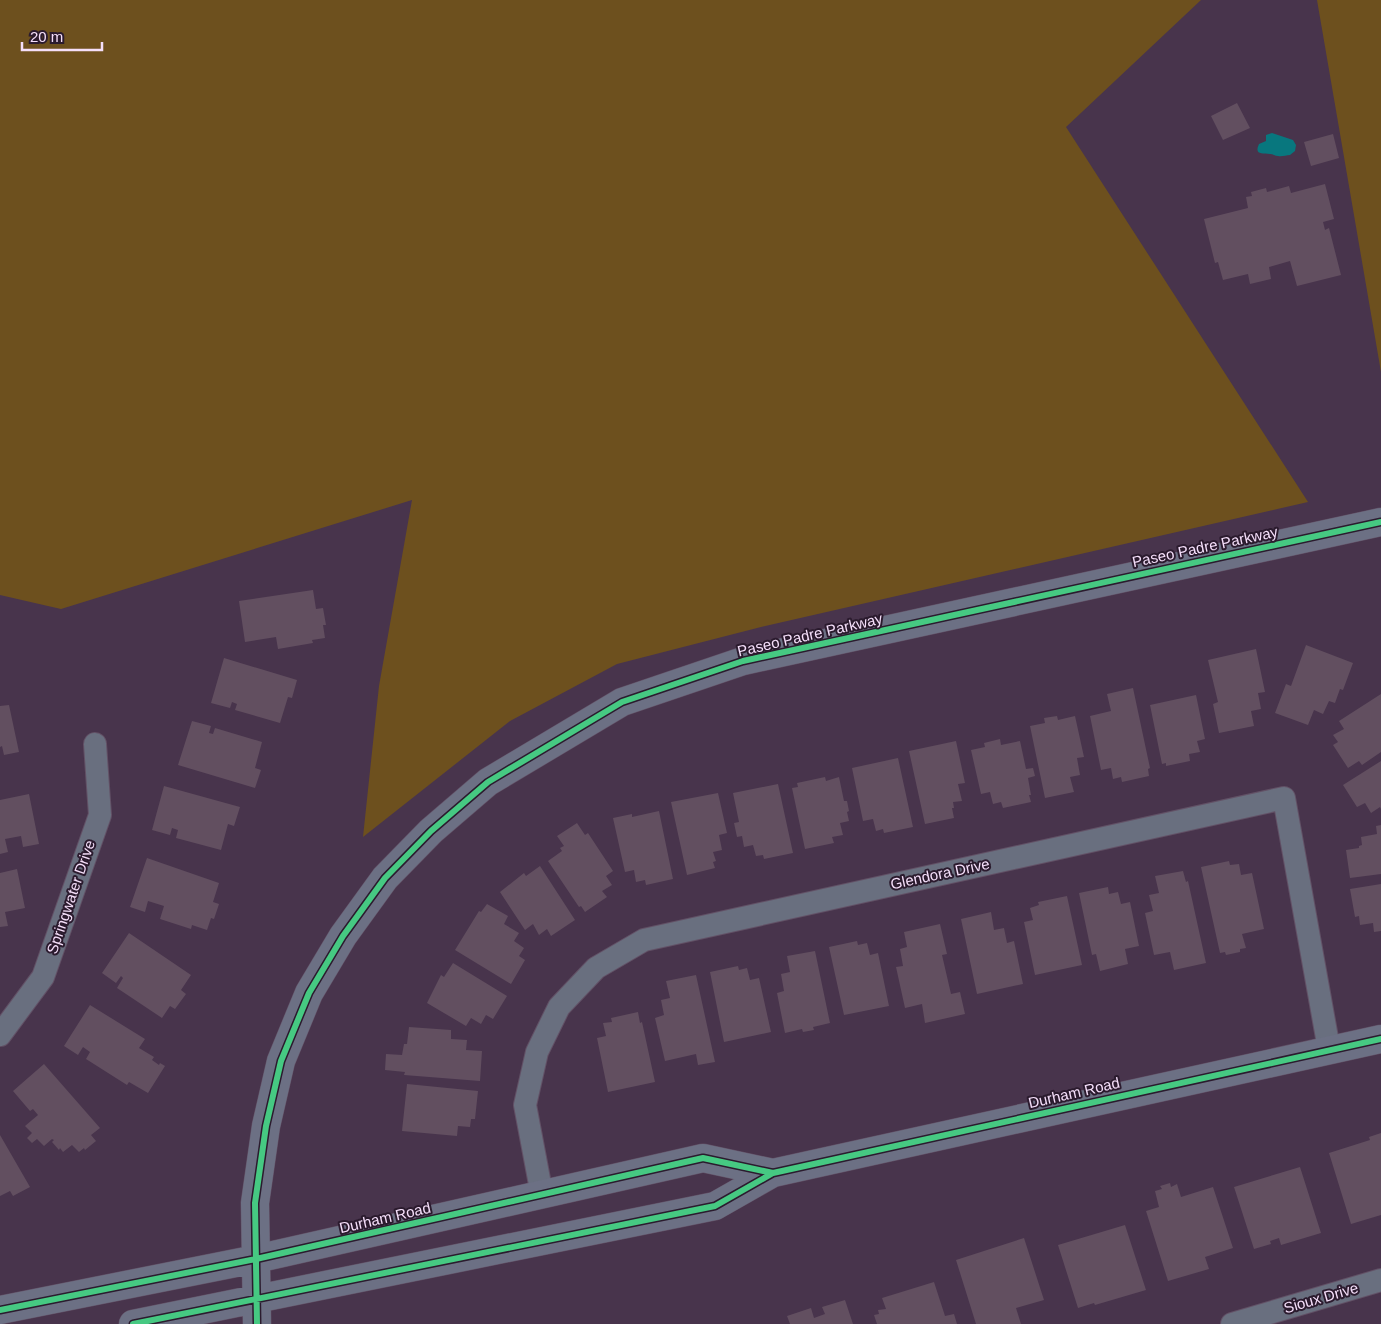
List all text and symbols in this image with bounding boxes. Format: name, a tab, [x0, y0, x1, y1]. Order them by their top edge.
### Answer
scale bar	[22, 20, 102, 52]
text: 20 m	[30, 28, 63, 45]
street label: Paseo Padre Parkway	[1131, 523, 1280, 570]
street label: Paseo Padre Parkway	[736, 609, 885, 659]
street label: Springwater Drive	[43, 838, 98, 956]
street label: Glendora Drive	[889, 855, 991, 892]
street label: Durham Road	[1026, 1074, 1121, 1111]
street label: Durham Road	[337, 1199, 432, 1236]
street label: Sioux Drive	[1282, 1279, 1360, 1316]

